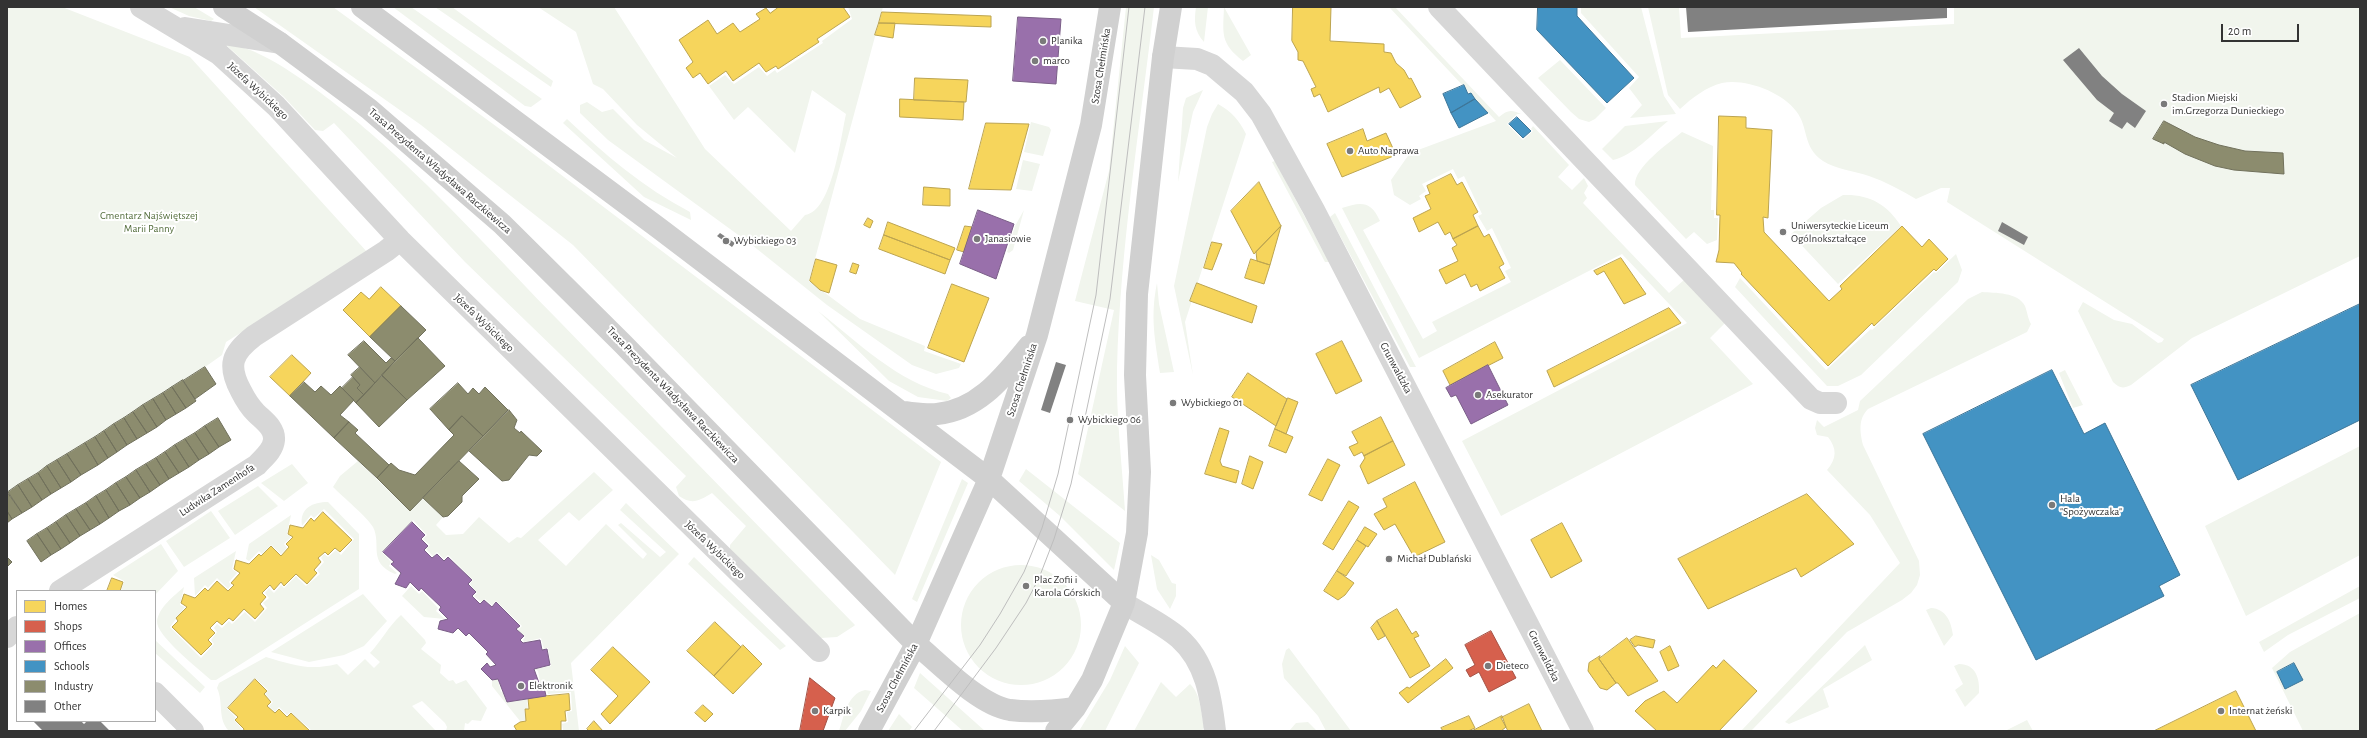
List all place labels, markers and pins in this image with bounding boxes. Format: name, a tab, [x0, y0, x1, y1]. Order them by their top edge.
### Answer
place label: Planika	[1051, 34, 1083, 48]
marker: Planika	[1038, 36, 1048, 46]
place label: marco	[1043, 54, 1070, 68]
marker: marco	[1030, 56, 1040, 66]
place label: Stadion Miejski im.Grzegorza Dunieckiego	[2172, 91, 2284, 117]
marker: Stadion Miejski im.Grzegorza Dunieckiego	[2159, 99, 2169, 109]
place label: Auto Naprawa	[1358, 144, 1419, 158]
marker: Auto Naprawa	[1345, 146, 1355, 156]
place label: Uniwersyteckie Liceum Ogólnokształcące	[1791, 219, 1889, 245]
marker: Uniwersyteckie Liceum Ogólnokształcące	[1778, 227, 1788, 237]
place label: Janasiowie	[985, 232, 1031, 246]
place label: Wybickiego 03	[734, 234, 796, 248]
marker: Janasiowie	[972, 234, 982, 244]
marker: Wybickiego 03	[721, 236, 731, 246]
place label: Asekurator	[1486, 388, 1533, 402]
marker: Asekurator	[1473, 390, 1483, 400]
place label: Wybickiego 01	[1181, 396, 1243, 410]
marker: Wybickiego 01	[1168, 398, 1178, 408]
place label: Wybickiego 06	[1078, 413, 1141, 427]
marker: Wybickiego 06	[1065, 415, 1075, 425]
place label: Hala "Spożywczaka"	[2060, 492, 2122, 518]
marker: Hala "Spożywczaka"	[2047, 500, 2057, 510]
place label: Michał Dublański	[1397, 552, 1472, 566]
marker: Michał Dublański	[1384, 554, 1394, 564]
place label: Plac Zofii i Karola Górskich	[1034, 573, 1100, 599]
marker: Plac Zofii i Karola Górskich	[1021, 581, 1031, 591]
place label: Dieteco	[1496, 659, 1529, 673]
marker: Dieteco	[1483, 661, 1493, 671]
place label: Elektronik	[529, 679, 573, 693]
marker: Elektronik	[516, 681, 526, 691]
place label: Karpik	[823, 704, 851, 718]
place label: Internat żeński	[2229, 704, 2292, 718]
marker: Karpik	[810, 706, 820, 716]
marker: Internat żeński	[2216, 706, 2226, 716]

